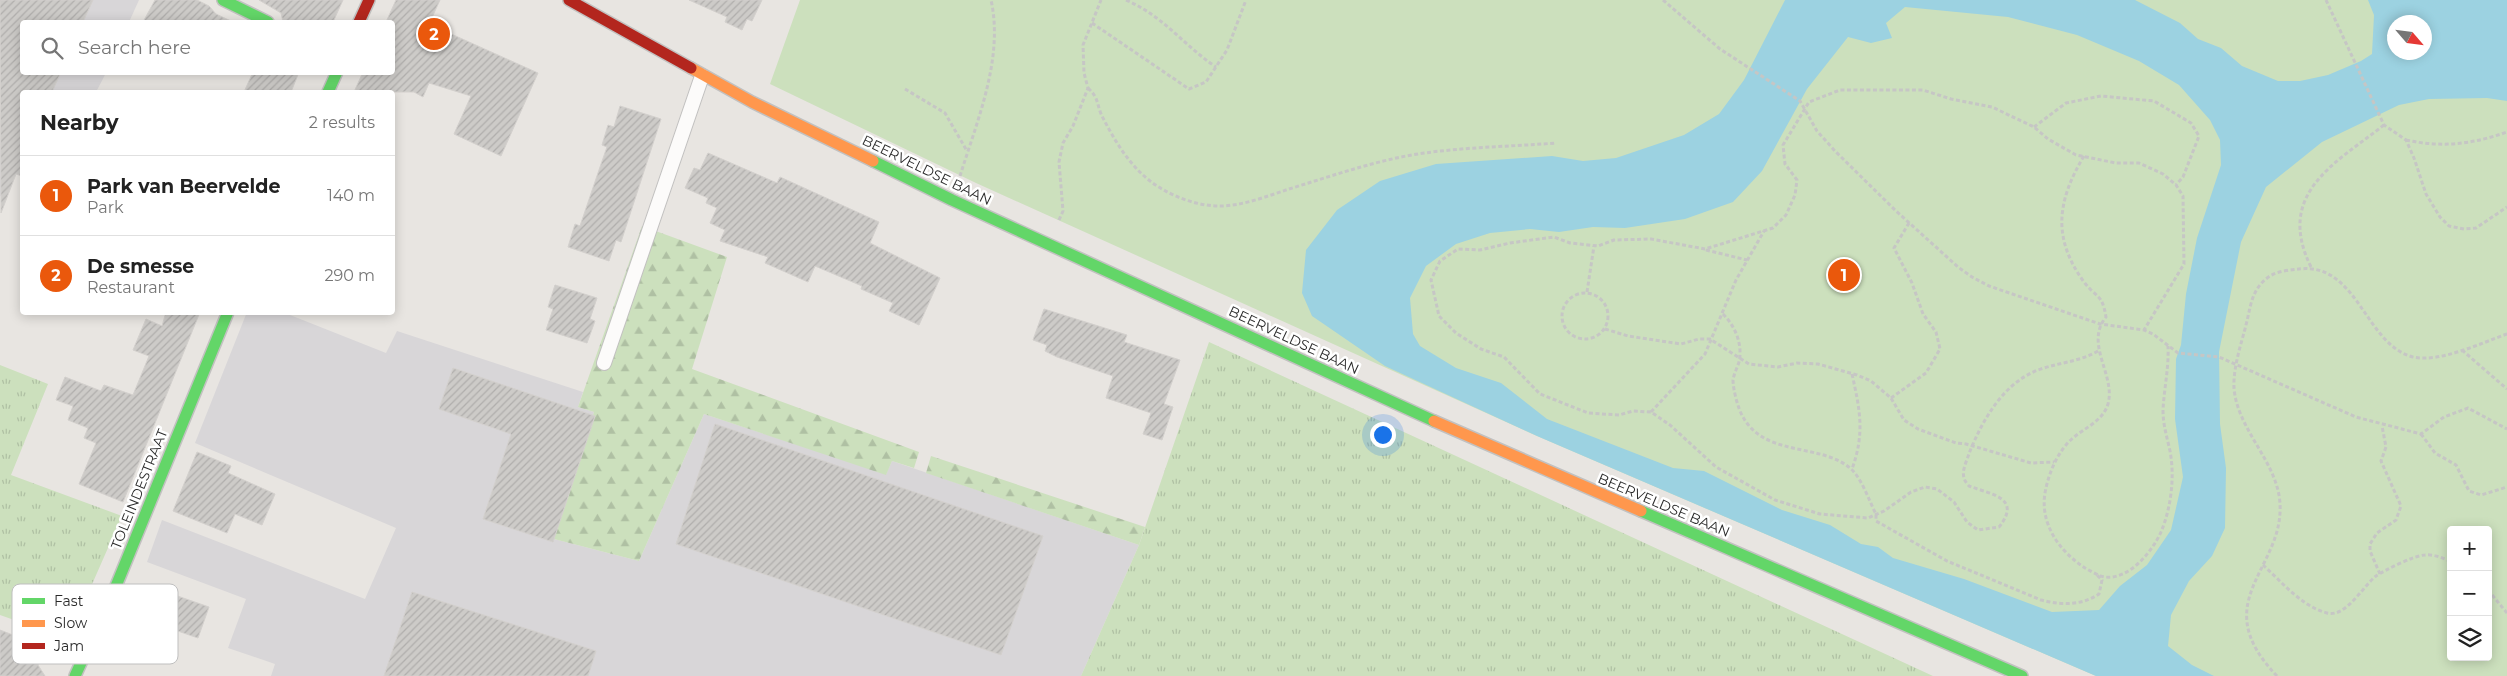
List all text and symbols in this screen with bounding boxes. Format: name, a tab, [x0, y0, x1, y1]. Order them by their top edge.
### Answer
pin: 2	[418, 15, 450, 53]
north arrow	[2387, 15, 2432, 60]
search box	[20, 20, 395, 75]
icon: search	[38, 34, 66, 62]
text: Search here	[78, 36, 191, 59]
text: Nearby	[40, 110, 119, 135]
text: 2 results	[309, 113, 375, 132]
street label: BEERVELDSE BAAN	[859, 131, 995, 209]
text: Park van Beervelde	[87, 175, 280, 198]
text: 1	[53, 186, 59, 205]
text: 140 m	[327, 186, 375, 205]
text: Park	[87, 198, 124, 217]
text: De smesse	[87, 255, 194, 278]
pin: 1	[1828, 256, 1860, 294]
text: 2	[51, 266, 61, 285]
text: 290 m	[324, 266, 375, 285]
text: Restaurant	[87, 278, 175, 297]
street label: BEERVELDSE BAAN	[1226, 302, 1362, 378]
your location	[1370, 422, 1396, 448]
street label: TOLEINDESTRAAT	[107, 426, 171, 552]
street label: BEERVELDSE BAAN	[1595, 469, 1733, 541]
map controls	[2447, 526, 2492, 661]
button: +	[2447, 526, 2492, 571]
button: −	[2447, 571, 2492, 616]
legend	[12, 584, 178, 664]
text: Fast	[54, 592, 84, 610]
text: Slow	[54, 614, 88, 632]
button: layers	[2447, 616, 2492, 661]
text: Jam	[53, 637, 84, 655]

